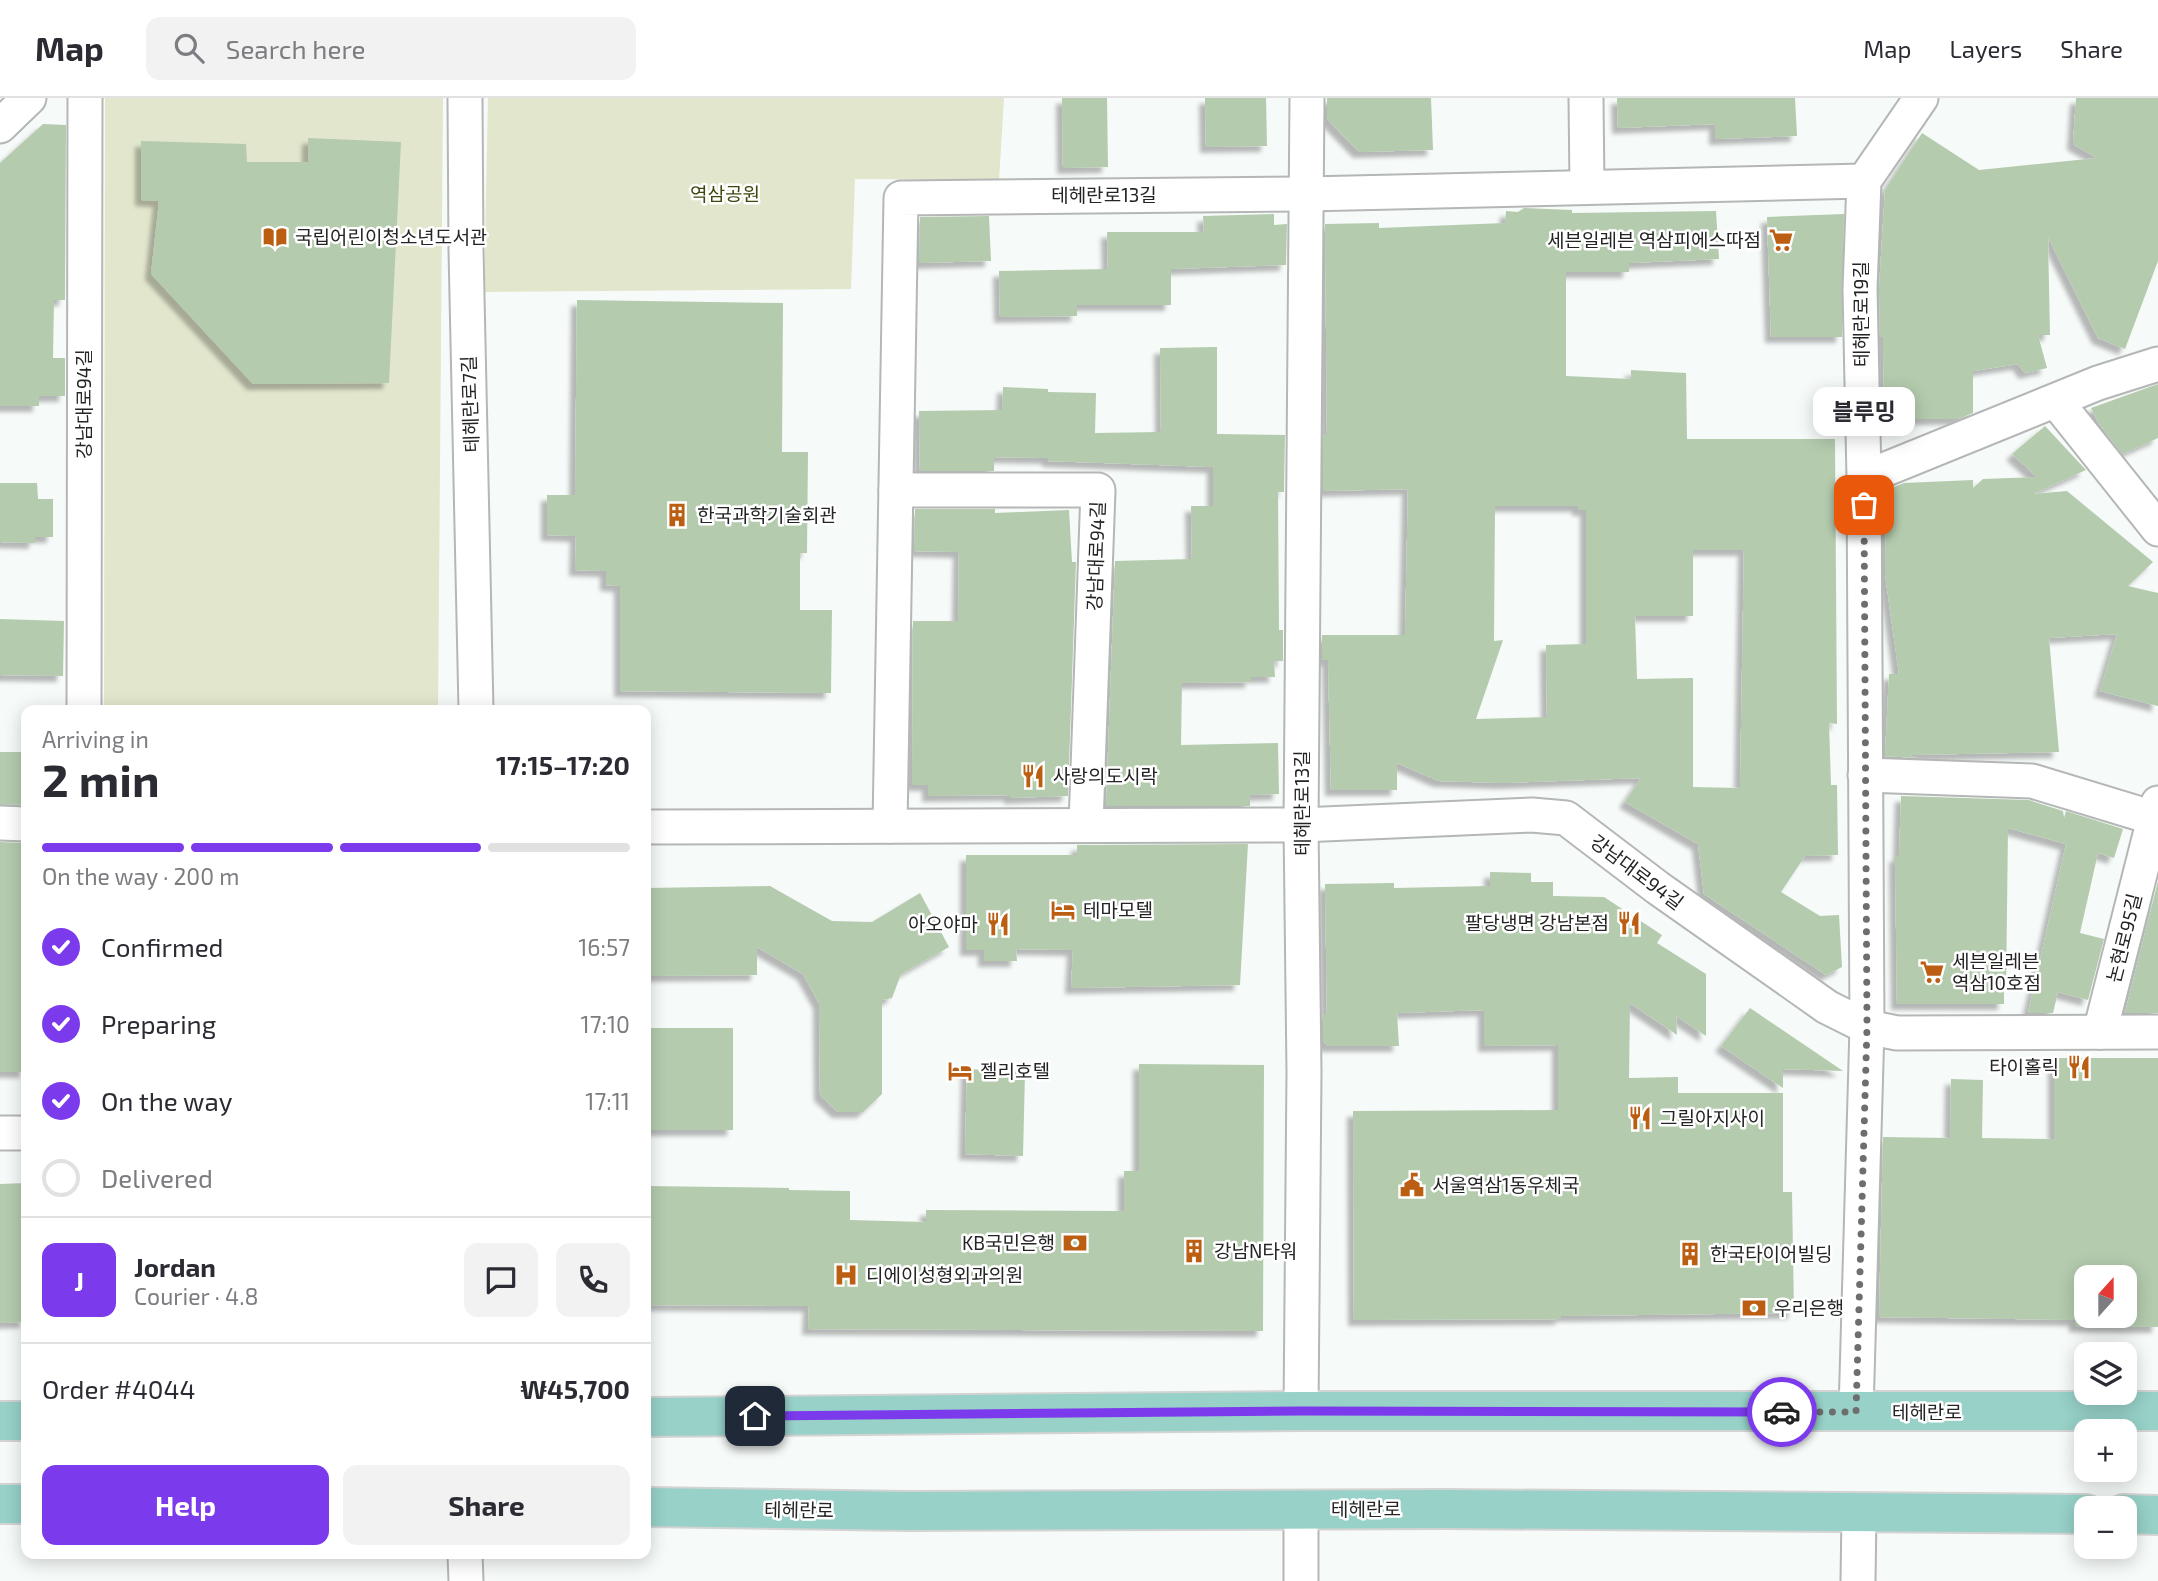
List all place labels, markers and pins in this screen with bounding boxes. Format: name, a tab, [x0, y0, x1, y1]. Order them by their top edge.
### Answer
library icon: 국립어린이청소년도서관	[261, 223, 289, 251]
place label: 국립어린이청소년도서관	[295, 225, 487, 248]
supermarket icon: 세븐일레븐 역삼피에스따점	[1767, 226, 1795, 254]
place label: 세븐일레븐 역삼피에스따점	[1547, 228, 1761, 251]
callout: 블루밍	[1813, 386, 1915, 435]
pin	[1834, 475, 1894, 535]
building icon: 한국과학기술회관	[663, 501, 691, 529]
place label: 한국과학기술회관	[697, 503, 837, 526]
restaurant icon: 사랑의도시락	[1019, 762, 1047, 790]
place label: 사랑의도시락	[1053, 764, 1158, 787]
hotel icon: 테마모텔	[1049, 896, 1077, 924]
place label: 테마모텔	[1083, 898, 1153, 921]
restaurant icon: 팔당냉면 강남본점	[1615, 909, 1643, 937]
restaurant icon: 아오야마	[984, 910, 1012, 938]
place label: 팔당냉면 강남본점	[1465, 911, 1609, 934]
place label: 아오야마	[908, 912, 978, 935]
place label: 세븐일레븐 역삼10호점	[1952, 949, 2041, 994]
supermarket icon: 세븐일레븐 역삼10호점	[1918, 958, 1946, 986]
restaurant icon: 타이홀릭	[2065, 1053, 2093, 1081]
place label: 타이홀릭	[1989, 1055, 2059, 1078]
hotel icon: 젤리호텔	[946, 1057, 974, 1085]
place label: 젤리호텔	[980, 1059, 1050, 1082]
restaurant icon: 그릴아지사이	[1626, 1104, 1654, 1132]
place label: 그릴아지사이	[1660, 1106, 1765, 1129]
public building icon: 서울역삼1동우체국	[1398, 1171, 1426, 1199]
place label: 서울역삼1동우체국	[1432, 1173, 1579, 1196]
bank icon: KB국민은행	[1061, 1229, 1089, 1257]
place label: KB국민은행	[962, 1231, 1055, 1254]
building icon: 강남N타워	[1180, 1237, 1208, 1265]
place label: 강남N타워	[1214, 1239, 1297, 1262]
building icon: 한국타이어빌딩	[1676, 1240, 1704, 1268]
place label: 한국타이어빌딩	[1710, 1242, 1832, 1265]
hospital icon: 디에이성형외과의원	[832, 1261, 860, 1289]
place label: 디에이성형외과의원	[866, 1263, 1023, 1286]
bank icon: 우리은행	[1740, 1294, 1768, 1322]
place label: 우리은행	[1774, 1296, 1844, 1319]
pin	[725, 1386, 785, 1446]

